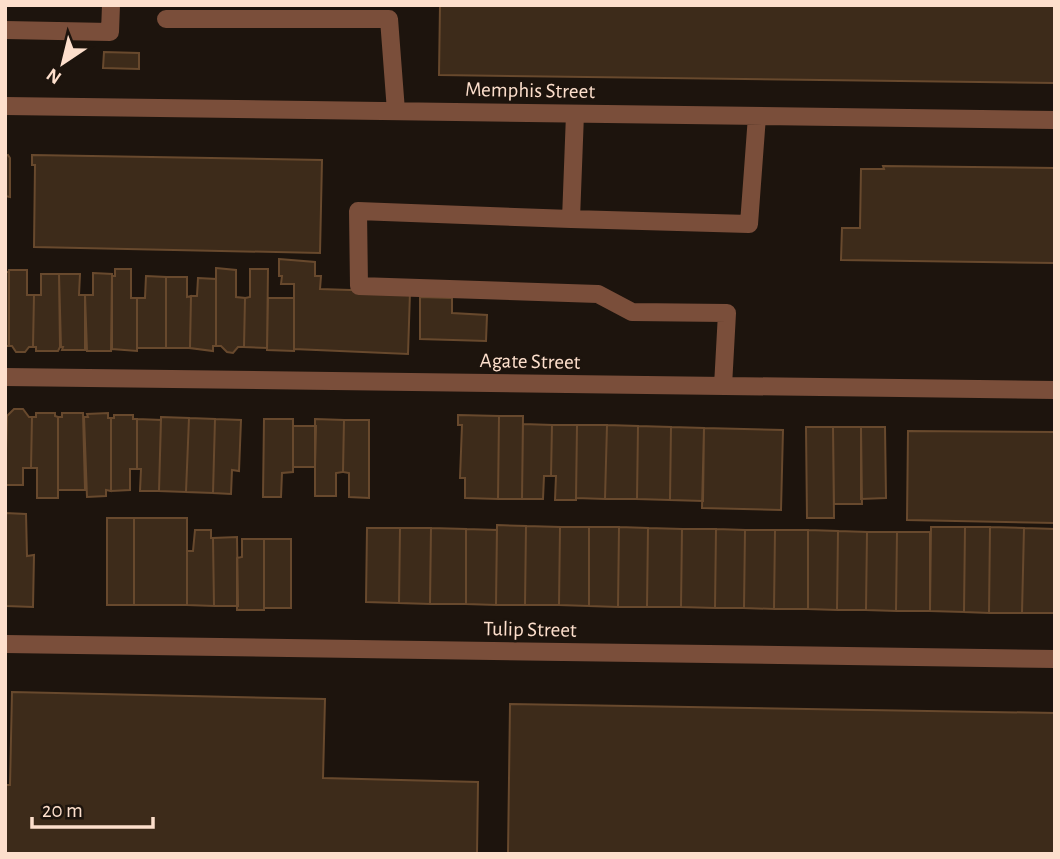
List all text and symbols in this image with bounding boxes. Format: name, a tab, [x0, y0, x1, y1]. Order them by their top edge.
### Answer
north arrow	[28, 28, 98, 98]
text: N	[43, 64, 65, 87]
street label: Memphis Street	[465, 79, 595, 102]
street label: Agate Street	[479, 350, 581, 373]
street label: Tulip Street	[483, 618, 577, 641]
scale bar	[32, 786, 152, 830]
text: 20 m	[42, 800, 83, 821]

